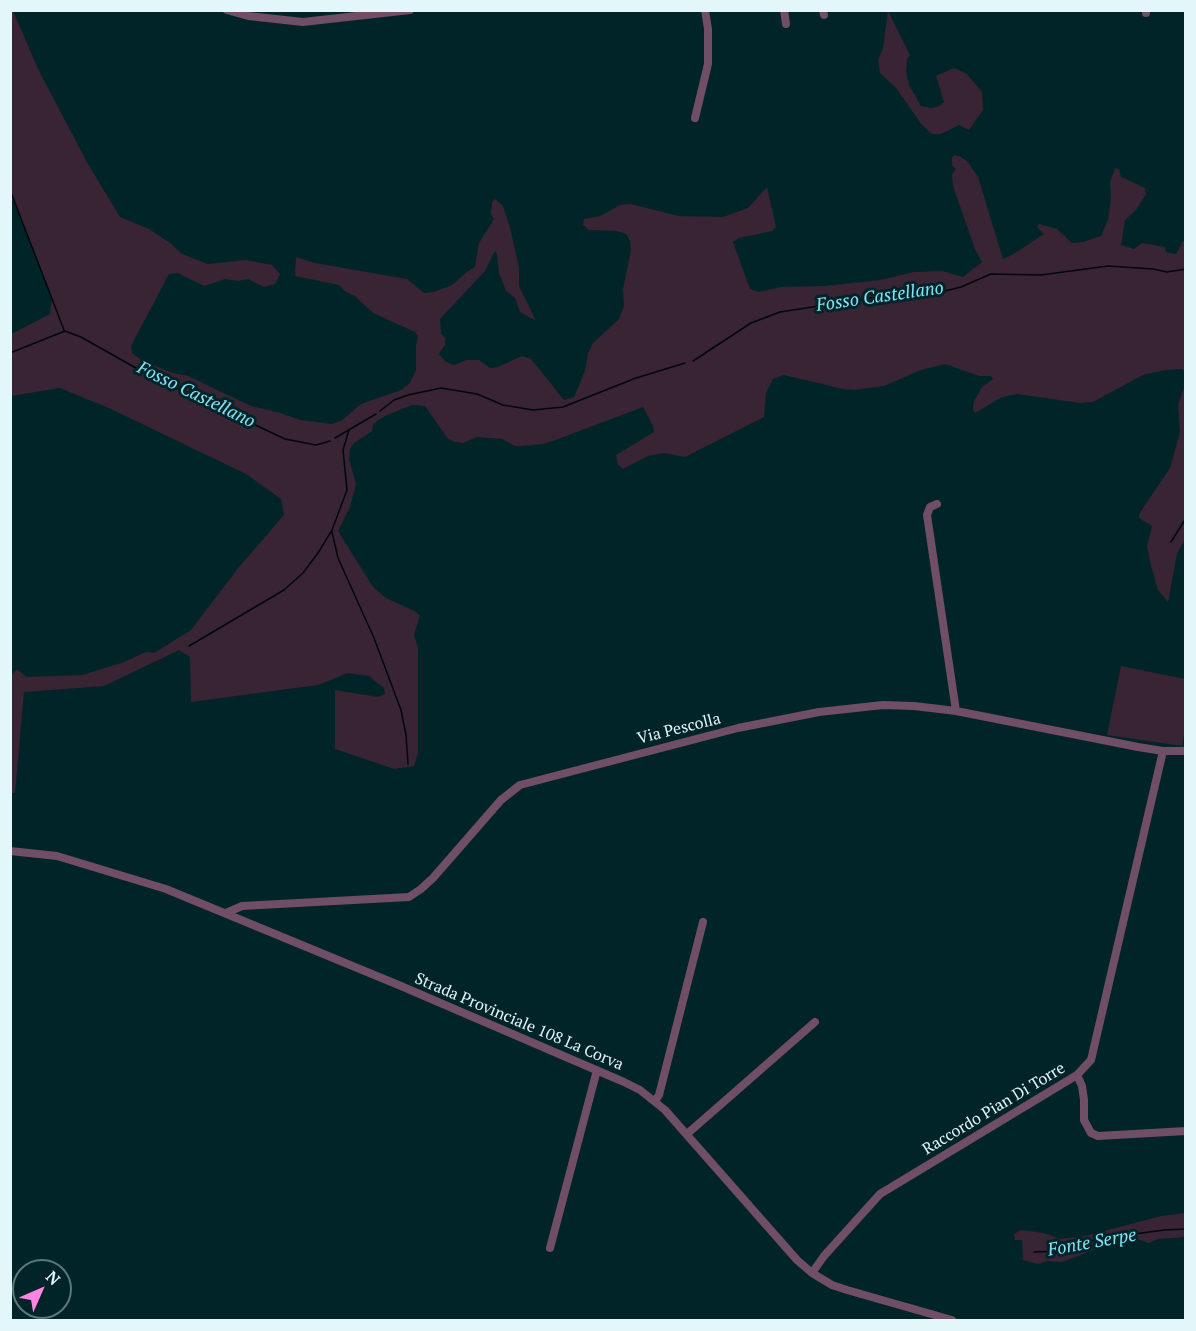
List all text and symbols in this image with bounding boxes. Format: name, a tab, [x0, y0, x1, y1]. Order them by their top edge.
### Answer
water label: Fosso Castellano	[815, 277, 945, 317]
water label: Fosso Castellano	[133, 357, 259, 433]
street label: Via Pescolla	[635, 709, 723, 749]
street label: Strada Provinciale 108 La Corva	[412, 969, 626, 1075]
street label: Raccordo Pian Di Torre	[919, 1059, 1069, 1159]
water label: Fonte Serpe	[1046, 1225, 1138, 1261]
north arrow	[12, 1259, 72, 1319]
text: N	[41, 1266, 65, 1290]

